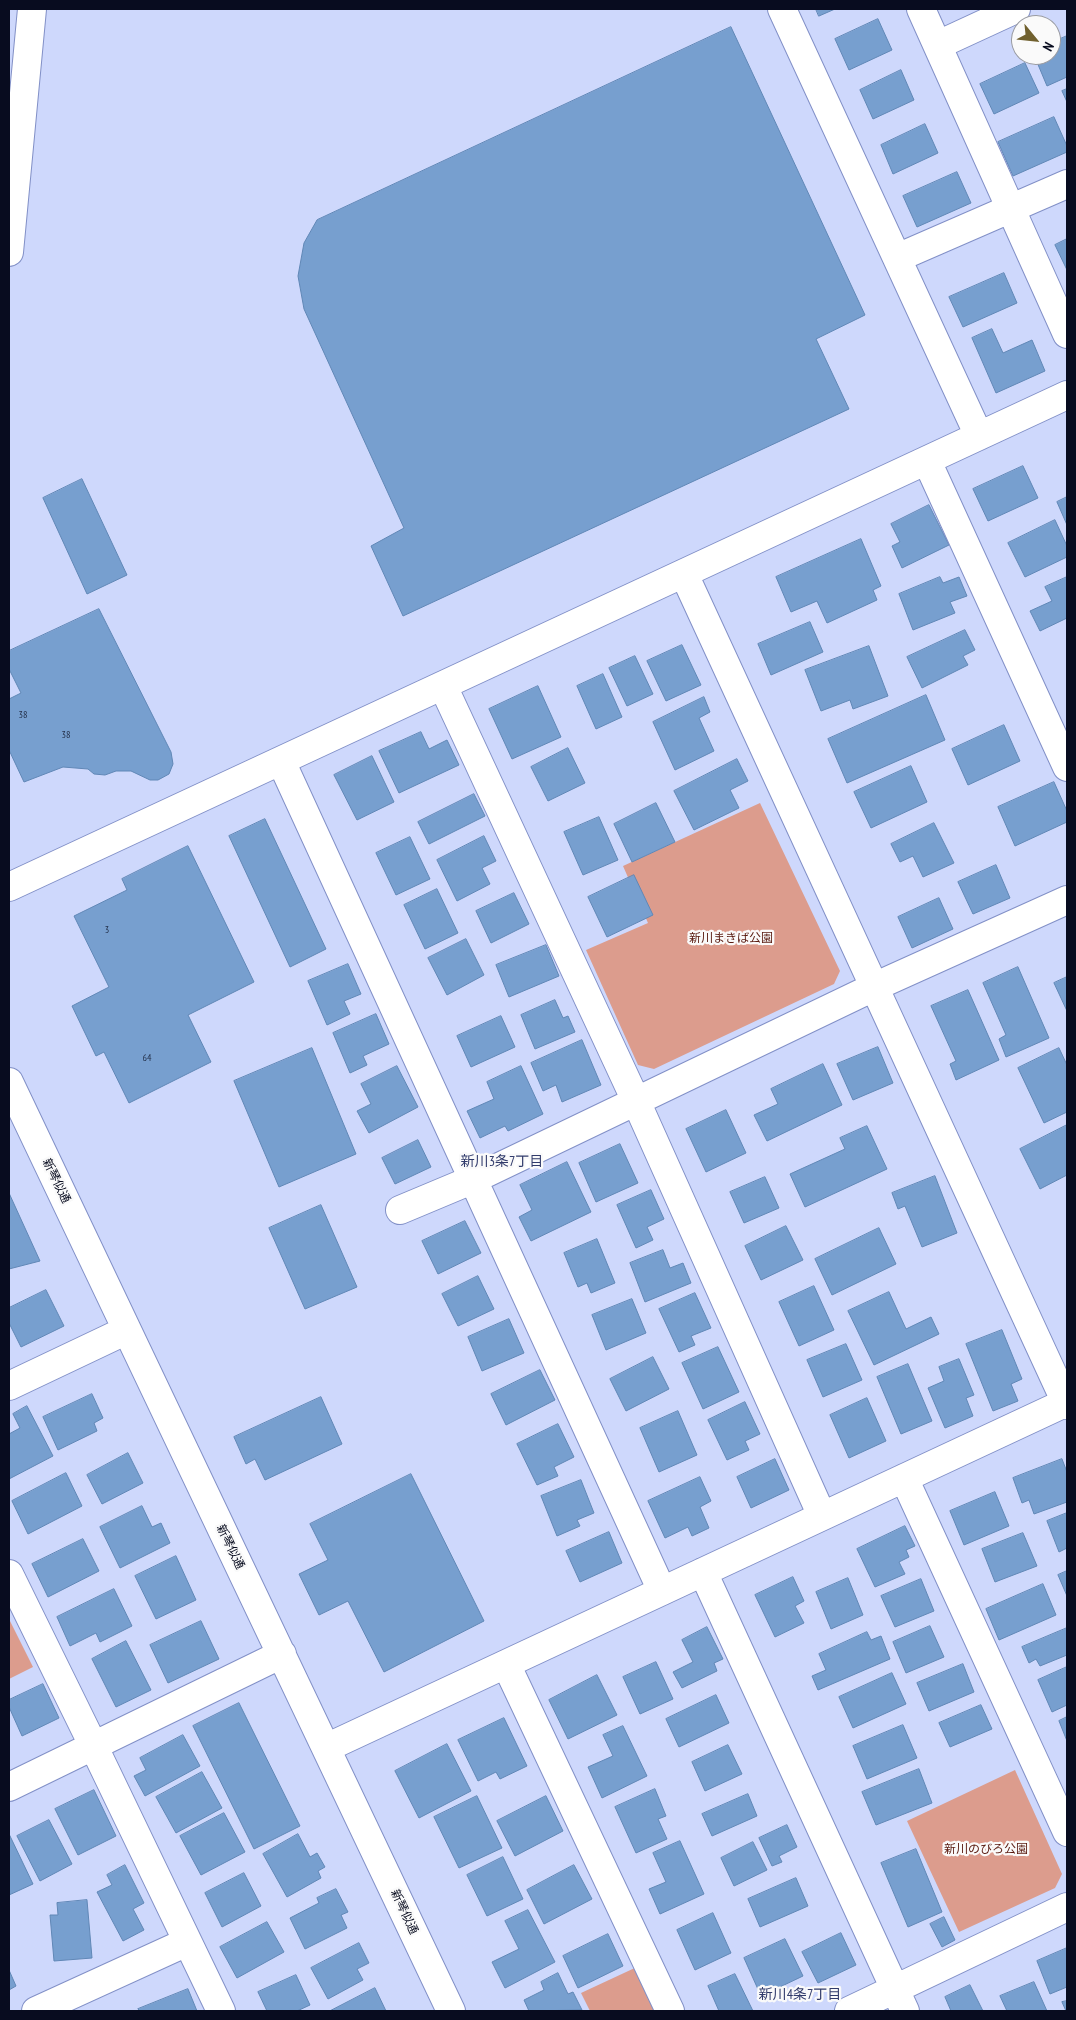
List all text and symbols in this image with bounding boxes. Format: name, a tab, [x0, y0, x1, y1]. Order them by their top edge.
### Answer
north arrow	[1011, 15, 1061, 65]
text: N	[1039, 39, 1058, 54]
house number: 38	[19, 709, 27, 721]
house number: 38	[62, 729, 70, 741]
house number: 3	[105, 924, 109, 936]
park label: 新川まきば公園	[689, 932, 773, 946]
house number: 64	[143, 1052, 151, 1064]
district label: 新川3条7丁目	[461, 1154, 543, 1170]
street label: 新琴似通	[39, 1156, 73, 1206]
street label: 新琴似通	[213, 1522, 247, 1572]
park label: 新川のびろ公園	[944, 1843, 1028, 1857]
street label: 新琴似通	[387, 1887, 421, 1937]
district label: 新川4条7丁目	[759, 1987, 841, 2003]

